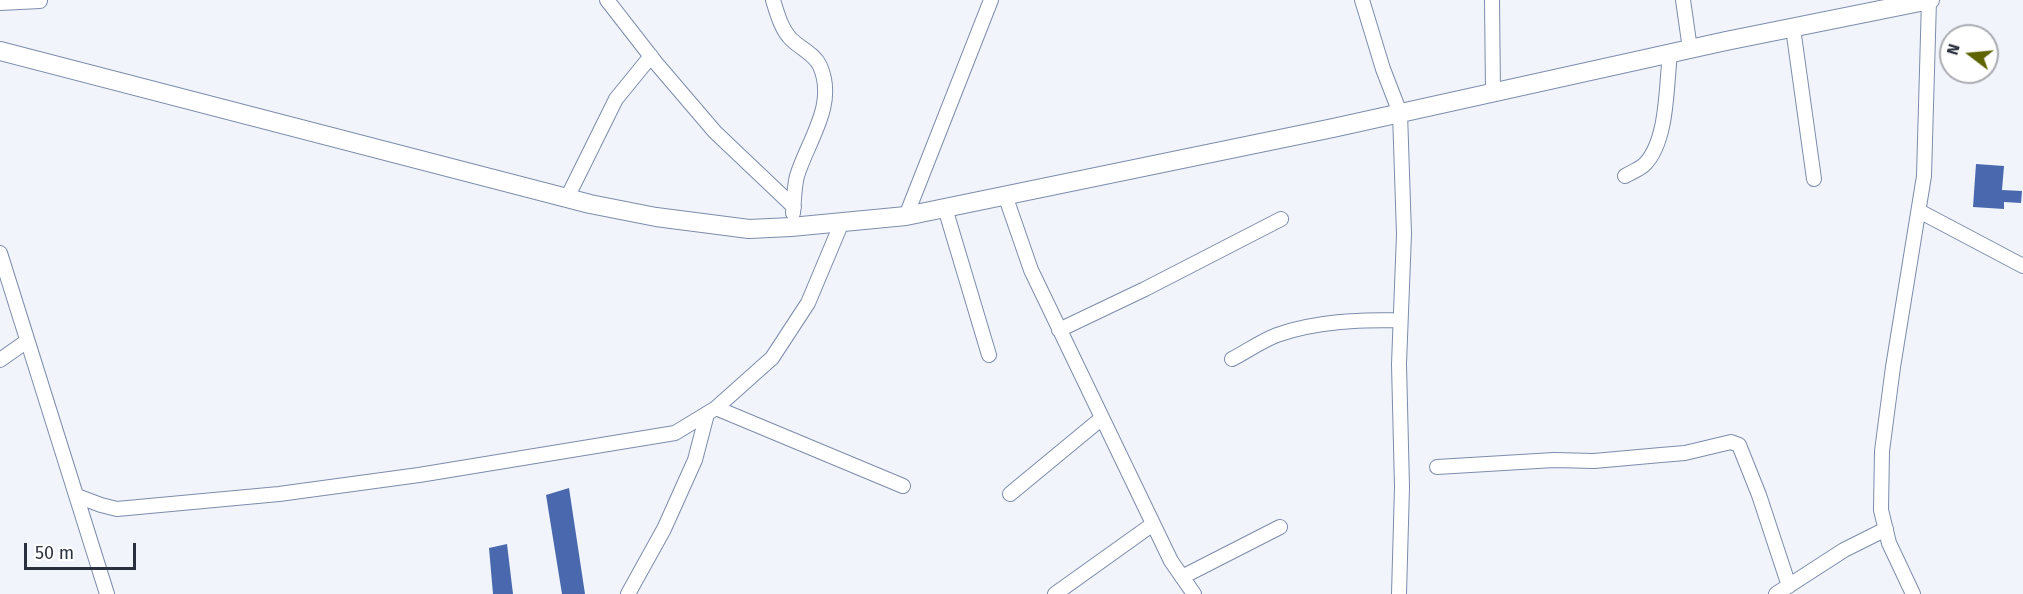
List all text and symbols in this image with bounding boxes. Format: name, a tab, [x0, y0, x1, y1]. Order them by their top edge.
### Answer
north arrow	[1939, 24, 1999, 84]
text: N	[1943, 42, 1964, 57]
scale bar	[27, 531, 140, 569]
text: 50 m	[35, 542, 74, 564]

